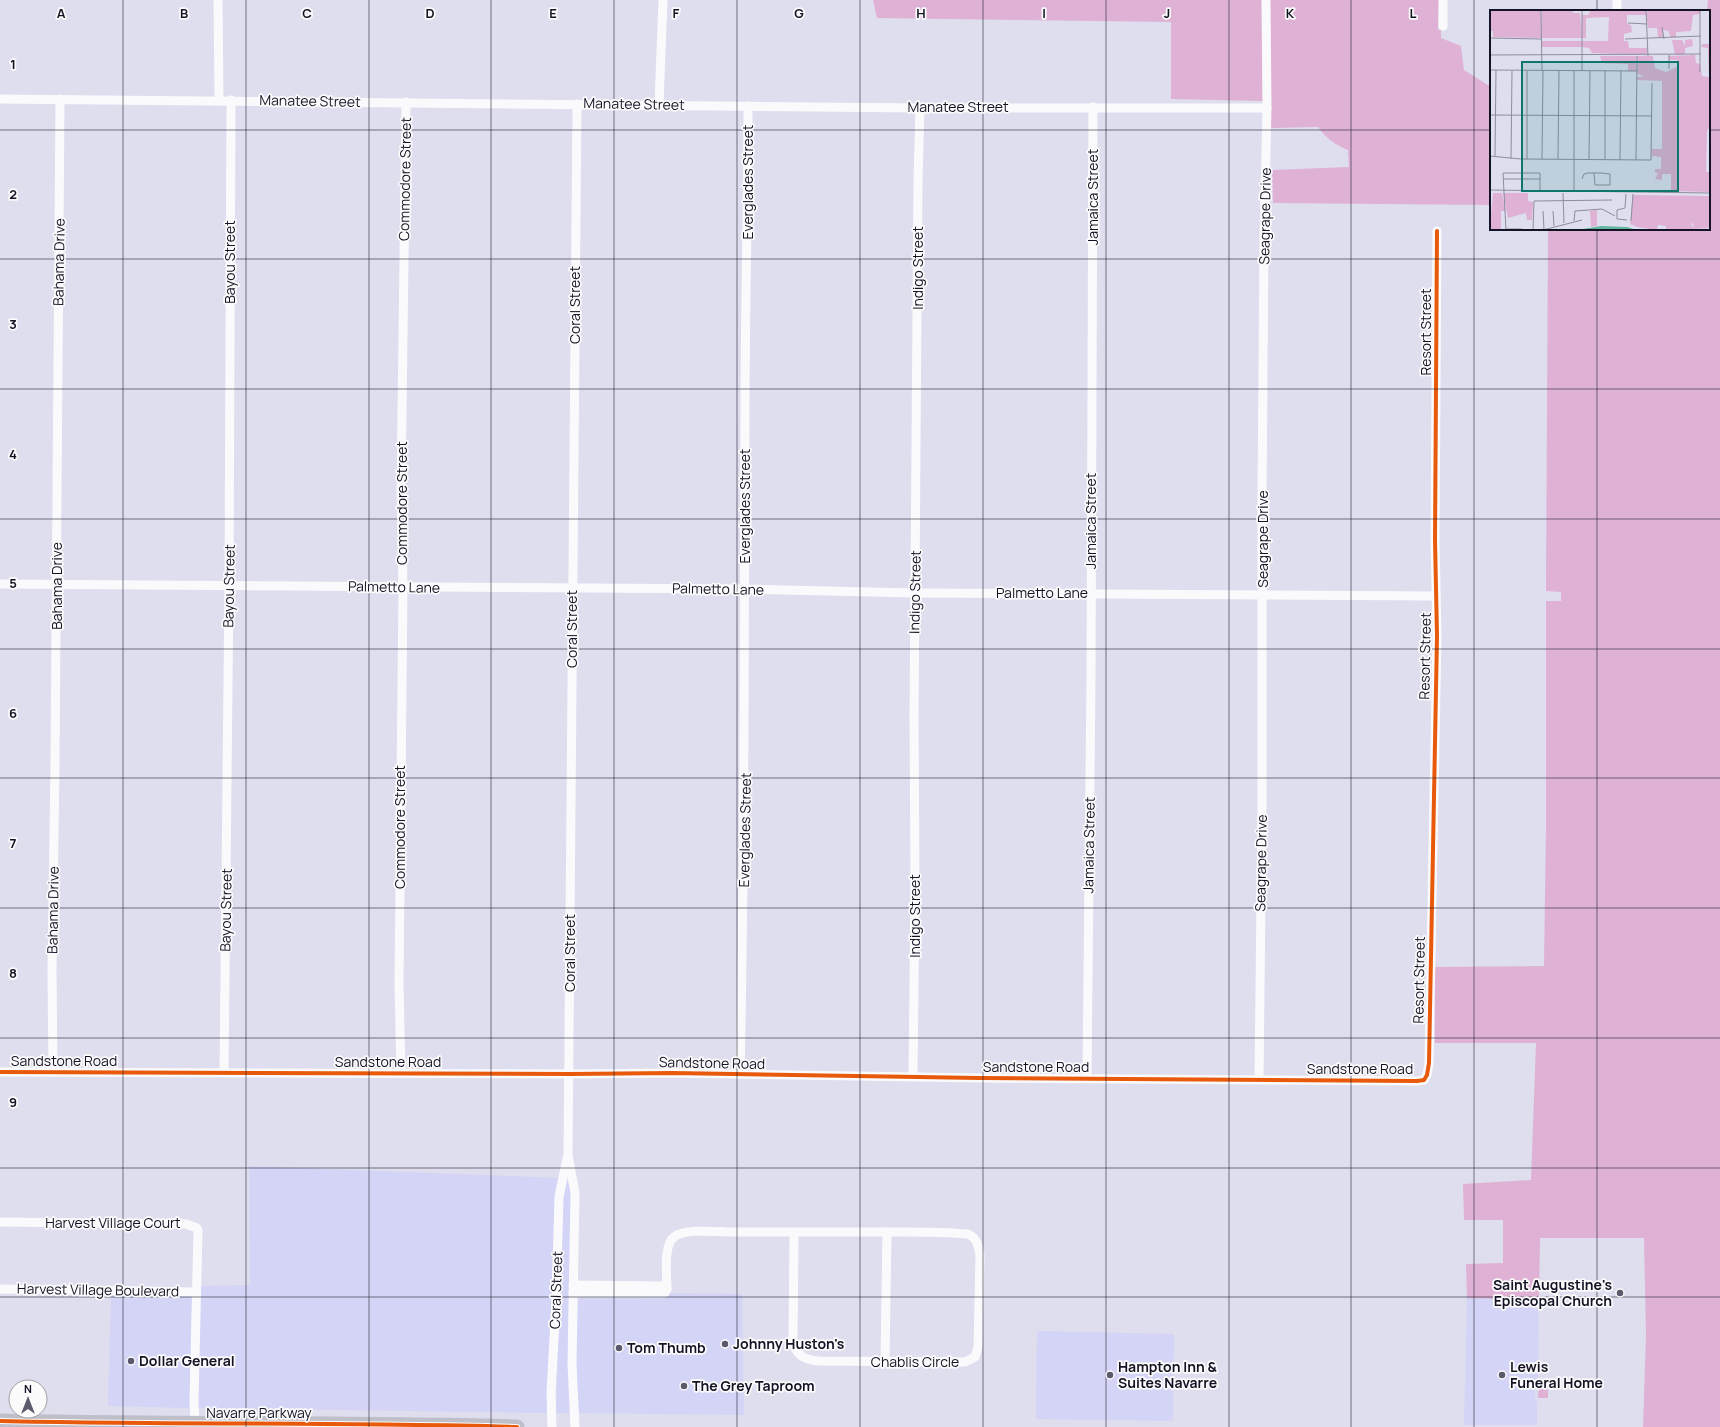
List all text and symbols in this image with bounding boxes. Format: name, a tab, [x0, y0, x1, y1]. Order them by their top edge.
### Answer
text: A	[57, 4, 66, 22]
text: B	[180, 4, 188, 22]
text: C	[302, 4, 312, 22]
text: D	[425, 4, 435, 22]
text: E	[549, 4, 557, 22]
text: F	[673, 4, 680, 22]
text: G	[794, 4, 804, 22]
text: H	[916, 4, 926, 22]
text: I	[1042, 4, 1046, 22]
text: J	[1164, 4, 1170, 22]
text: K	[1286, 4, 1295, 22]
text: L	[1410, 4, 1417, 22]
inset map	[1490, 10, 1710, 230]
text: 1	[10, 55, 16, 73]
street label: Manatee Street	[259, 90, 361, 111]
street label: Manatee Street	[583, 93, 685, 114]
street label: Manatee Street	[907, 97, 1009, 116]
street label: Commodore Street	[394, 117, 415, 241]
street label: Everglades Street	[738, 124, 757, 239]
street label: Jamaica Street	[1083, 148, 1102, 245]
street label: Seagrape Drive	[1254, 167, 1275, 265]
text: 2	[9, 185, 17, 203]
street label: Bahama Drive	[48, 218, 69, 306]
street label: Bayou Street	[220, 220, 239, 304]
street label: Indigo Street	[908, 226, 927, 310]
street label: Coral Street	[565, 266, 584, 344]
street label: Resort Street	[1416, 288, 1435, 376]
text: 3	[9, 315, 17, 333]
street label: Commodore Street	[392, 441, 411, 565]
text: 4	[9, 445, 17, 463]
street label: Everglades Street	[735, 448, 754, 563]
street label: Jamaica Street	[1081, 472, 1100, 569]
street label: Seagrape Drive	[1253, 490, 1272, 588]
street label: Bahama Drive	[47, 542, 66, 630]
street label: Bayou Street	[218, 544, 239, 628]
street label: Indigo Street	[904, 550, 925, 634]
text: 5	[9, 574, 17, 592]
street label: Palmetto Lane	[348, 576, 440, 597]
street label: Palmetto Lane	[672, 578, 764, 599]
street label: Palmetto Lane	[996, 583, 1088, 602]
street label: Coral Street	[562, 590, 581, 668]
street label: Resort Street	[1414, 612, 1435, 700]
text: 6	[9, 704, 17, 722]
street label: Commodore Street	[390, 765, 409, 889]
street label: Everglades Street	[734, 772, 755, 888]
street label: Jamaica Street	[1078, 796, 1099, 893]
street label: Seagrape Drive	[1250, 814, 1271, 912]
text: 7	[10, 834, 17, 852]
street label: Bahama Drive	[42, 866, 63, 954]
street label: Bayou Street	[215, 868, 236, 952]
street label: Indigo Street	[905, 874, 924, 958]
street label: Coral Street	[560, 914, 579, 992]
street label: Resort Street	[1408, 936, 1429, 1024]
text: 8	[9, 964, 17, 982]
street label: Sandstone Road	[11, 1051, 117, 1070]
street label: Sandstone Road	[335, 1052, 441, 1071]
street label: Sandstone Road	[659, 1052, 765, 1073]
street label: Sandstone Road	[983, 1057, 1089, 1076]
street label: Sandstone Road	[1307, 1059, 1413, 1078]
text: 9	[9, 1093, 17, 1111]
street label: Harvest Village Court	[45, 1213, 181, 1232]
street label: Coral Street	[545, 1250, 566, 1329]
place label: Saint Augustine's Episcopal Church	[1493, 1275, 1612, 1310]
street label: Harvest Village Boulevard	[17, 1279, 179, 1300]
marker: Saint Augustine's Episcopal Church	[1615, 1288, 1625, 1298]
place label: Johnny Huston's	[733, 1334, 845, 1353]
place label: Tom Thumb	[627, 1338, 706, 1357]
marker: Johnny Huston's	[720, 1339, 730, 1349]
marker: Tom Thumb	[614, 1343, 624, 1353]
place label: Dollar General	[139, 1351, 235, 1370]
street label: Chablis Circle	[871, 1352, 959, 1371]
marker: Dollar General	[126, 1356, 136, 1366]
place label: Hampton Inn & Suites Navarre	[1118, 1357, 1218, 1392]
place label: Lewis Funeral Home	[1510, 1357, 1603, 1392]
marker: Hampton Inn & Suites Navarre	[1105, 1370, 1115, 1380]
marker: Lewis Funeral Home	[1497, 1370, 1507, 1380]
place label: The Grey Taproom	[692, 1376, 815, 1395]
north arrow	[8, 1379, 48, 1419]
text: N	[24, 1381, 32, 1396]
marker: The Grey Taproom	[679, 1381, 689, 1391]
street label: Navarre Parkway	[206, 1403, 312, 1422]

